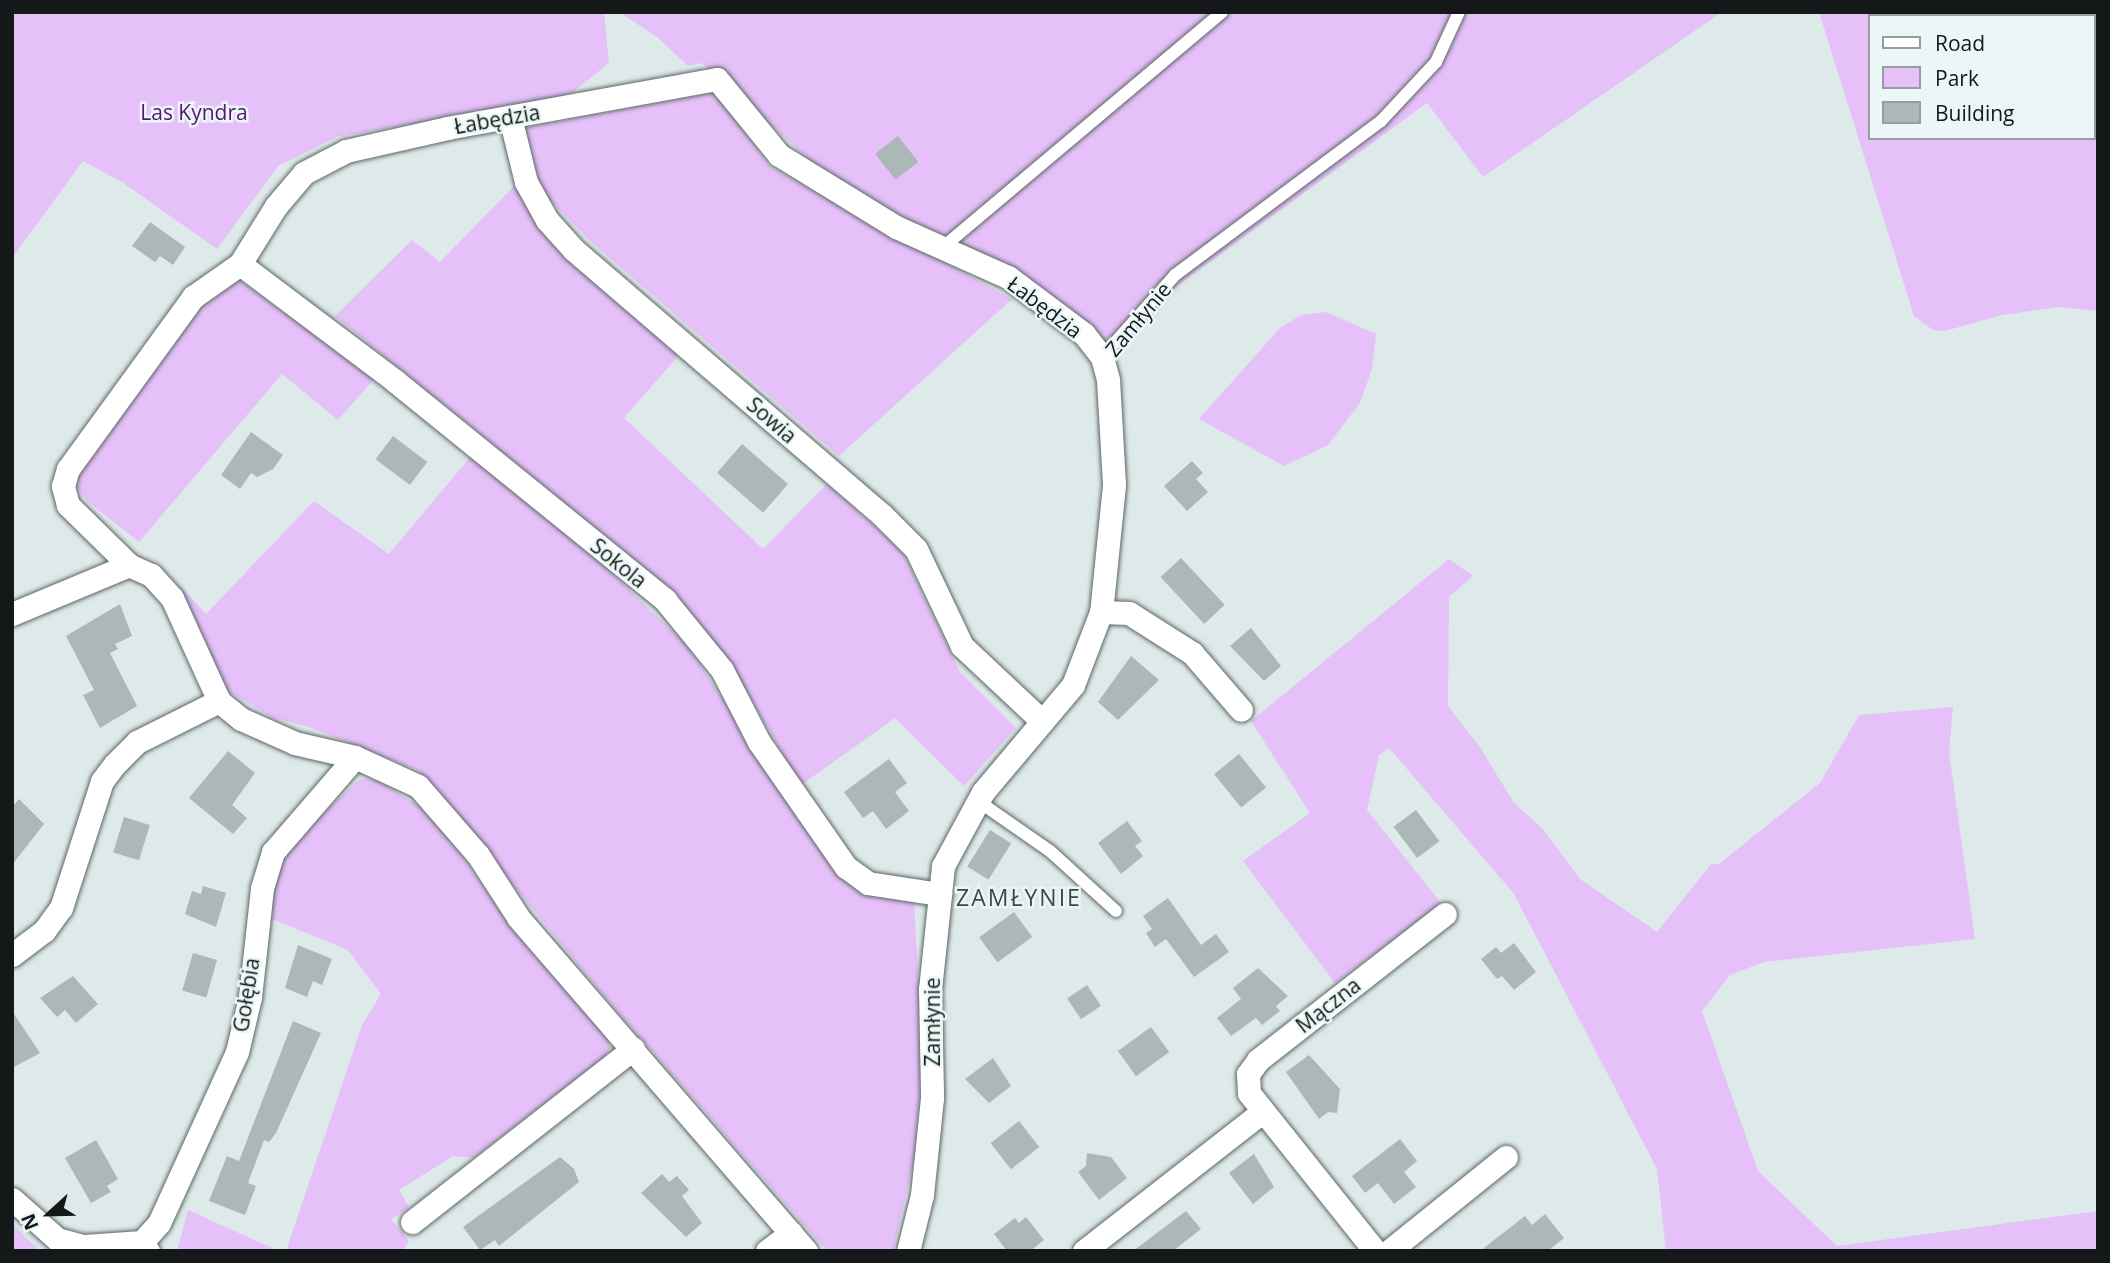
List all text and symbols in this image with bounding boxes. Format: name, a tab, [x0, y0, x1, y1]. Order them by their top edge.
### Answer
legend	[1868, 14, 2096, 140]
text: Road	[1935, 29, 1985, 57]
text: Park	[1935, 64, 1979, 92]
park label: Las Kyndra	[140, 99, 248, 125]
street label: Łabędzia	[452, 99, 542, 139]
text: Building	[1935, 99, 2014, 127]
street label: Łabędzia	[1003, 271, 1087, 343]
street label: Zamłynie	[1100, 277, 1176, 361]
street label: Sowia	[742, 392, 802, 448]
street label: Sokola	[586, 533, 652, 593]
district label: ZAMŁYNIE	[957, 883, 1081, 911]
street label: Gołębia	[228, 956, 264, 1034]
street label: Mączna	[1291, 972, 1365, 1038]
street label: Zamłynie	[919, 978, 945, 1066]
north arrow	[14, 1179, 84, 1249]
text: N	[15, 1210, 44, 1234]

